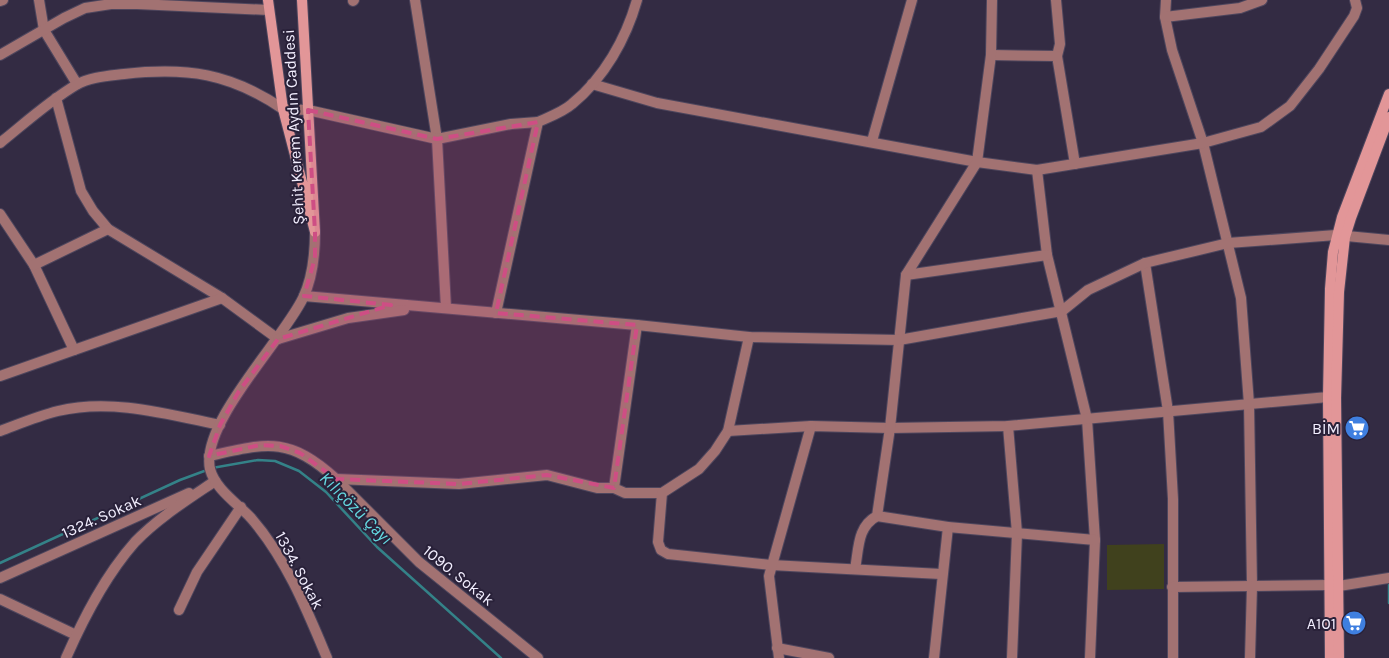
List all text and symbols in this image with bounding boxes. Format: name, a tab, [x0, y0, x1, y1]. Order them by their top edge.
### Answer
street label: Şehit Kerem Aydın Caddesi	[279, 29, 308, 225]
supermarket icon: BİM	[1344, 415, 1370, 441]
place label: BİM	[1312, 419, 1340, 438]
water label: Kılıçözü Çayı	[315, 467, 397, 549]
street label: 1324. Sokak	[59, 491, 144, 542]
street label: 1334. Sokak	[271, 528, 328, 612]
street label: 1090. Sokak	[419, 541, 498, 610]
supermarket icon: A101	[1341, 610, 1367, 636]
place label: A101	[1307, 614, 1336, 633]

